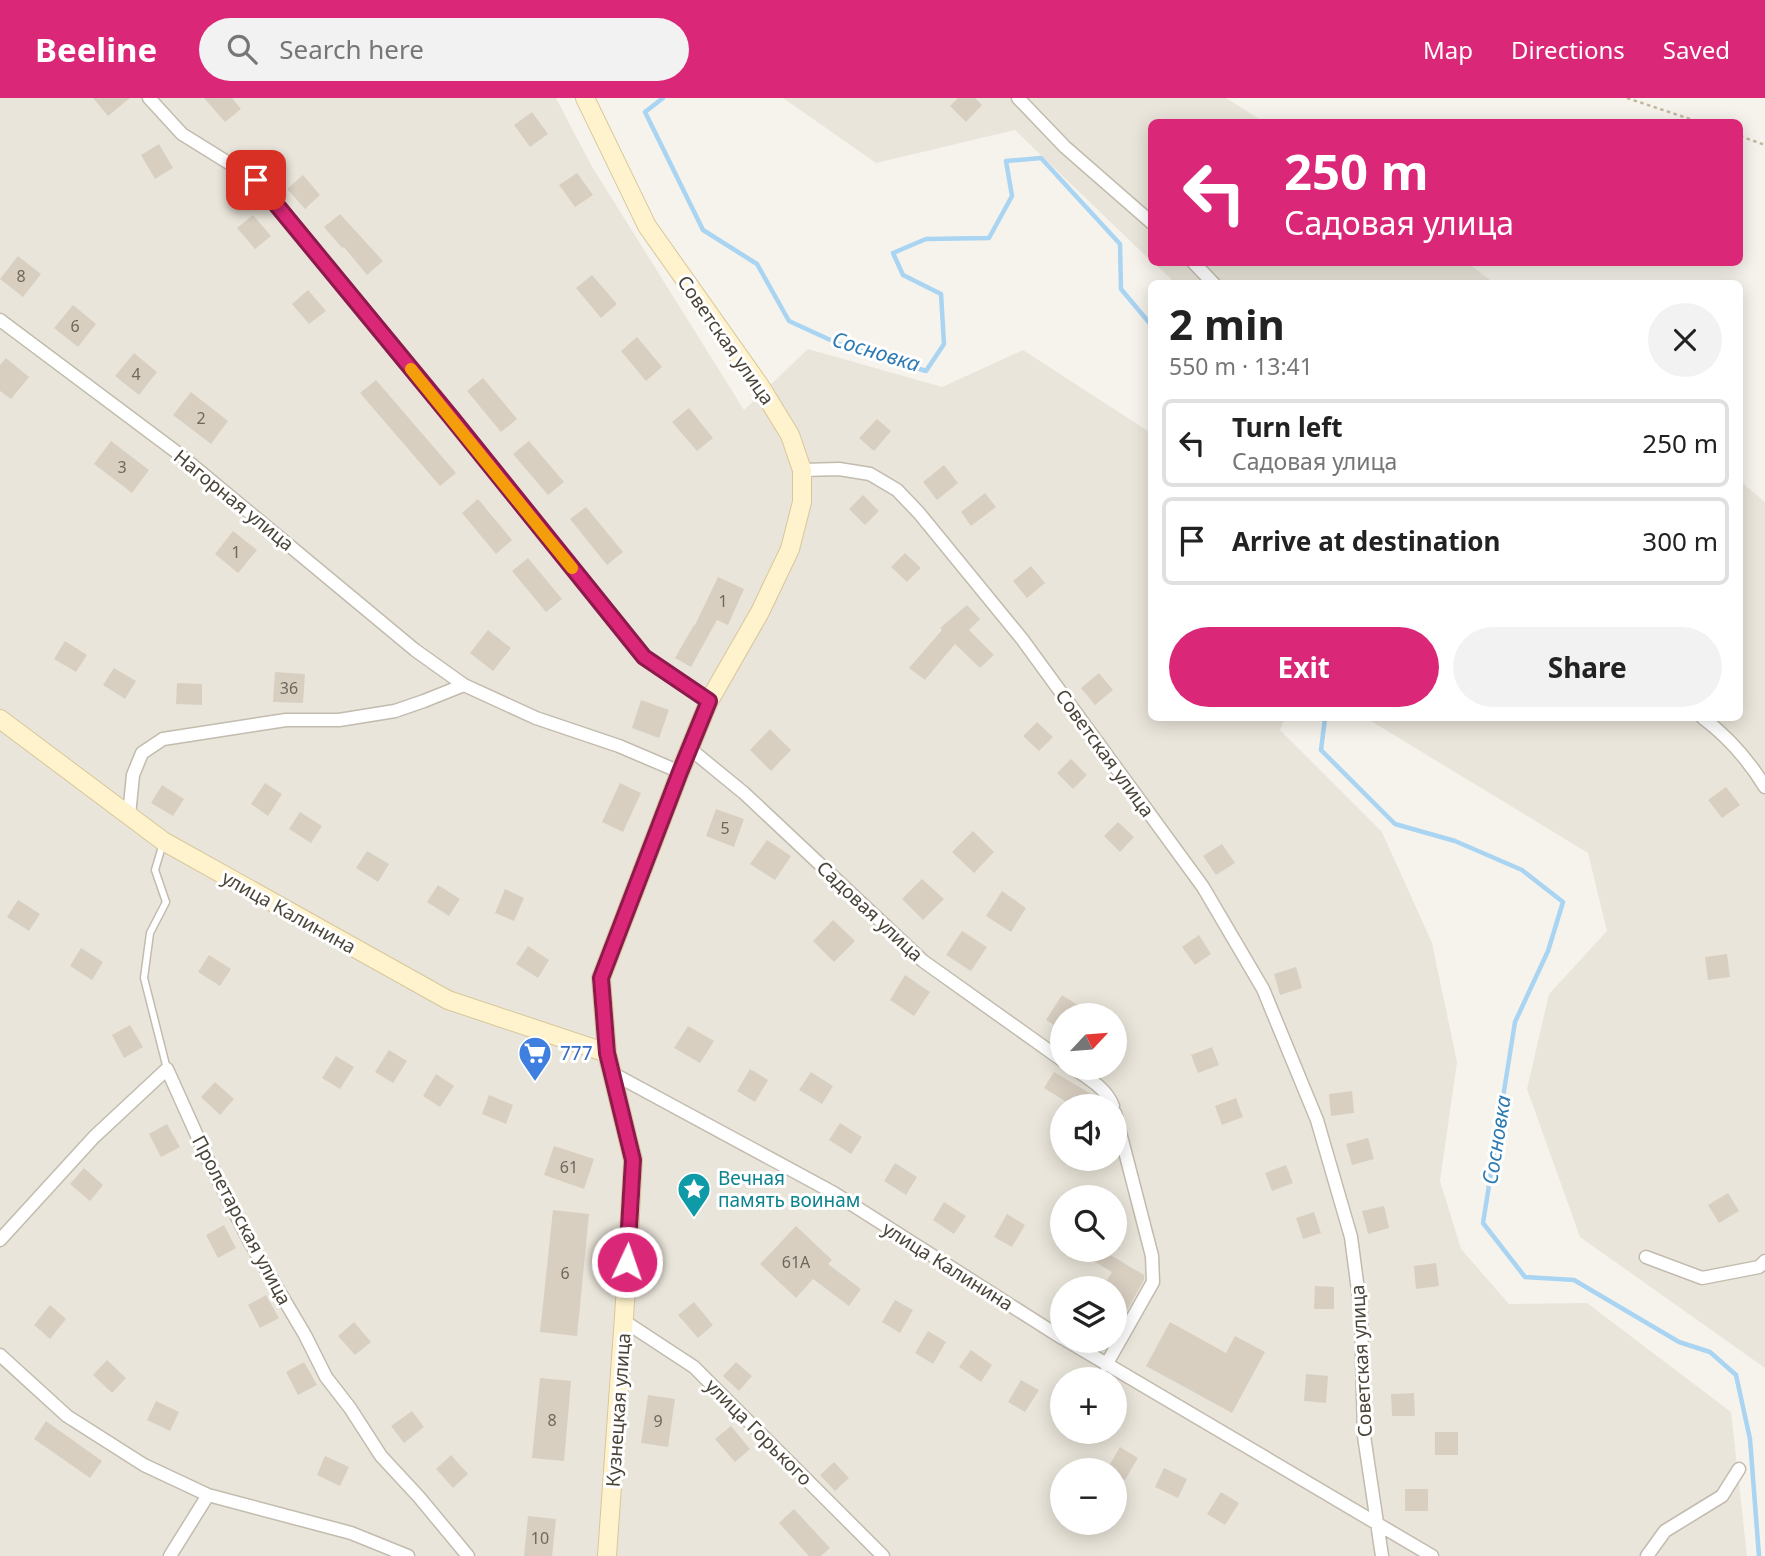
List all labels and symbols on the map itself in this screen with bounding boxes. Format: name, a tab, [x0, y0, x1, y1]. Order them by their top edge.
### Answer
pin	[226, 150, 286, 210]
house number: 8	[16, 265, 26, 287]
street label: Советская улица	[672, 270, 780, 410]
house number: 6	[70, 315, 80, 337]
water label: Сосновка	[829, 324, 924, 378]
house number: 4	[131, 363, 141, 385]
house number: 2	[196, 407, 206, 429]
street label: Нагорная улица	[168, 443, 300, 557]
house number: 3	[117, 456, 127, 478]
house number: 1	[231, 541, 241, 563]
house number: 1	[718, 590, 728, 612]
house number: 36	[280, 677, 298, 699]
street label: Советская улица	[1050, 684, 1160, 822]
house number: 5	[720, 817, 730, 839]
street label: Садовая улица	[811, 855, 929, 967]
street label: улица Калинина	[217, 864, 361, 960]
north arrow	[1050, 1003, 1127, 1080]
supermarket icon: 777	[516, 1034, 554, 1083]
place label: 777	[560, 1040, 593, 1066]
water label: Сосновка	[1475, 1093, 1517, 1187]
street label: Пролетарская улица	[186, 1131, 298, 1309]
house number: 61	[560, 1156, 578, 1178]
place label: Вечная память воинам	[718, 1165, 860, 1213]
place icon: Вечная память воинам	[675, 1170, 713, 1219]
street label: улица Калинина	[878, 1215, 1018, 1317]
position arrow	[590, 1225, 664, 1299]
house number: 61А	[782, 1251, 811, 1273]
house number: 6	[560, 1262, 570, 1284]
street label: Советская улица	[1344, 1284, 1378, 1438]
street label: Кузнецкая улица	[600, 1332, 636, 1488]
street label: улица Горького	[700, 1373, 818, 1491]
house number: 8	[547, 1409, 557, 1431]
house number: 9	[653, 1410, 663, 1432]
house number: 10	[531, 1527, 549, 1549]

